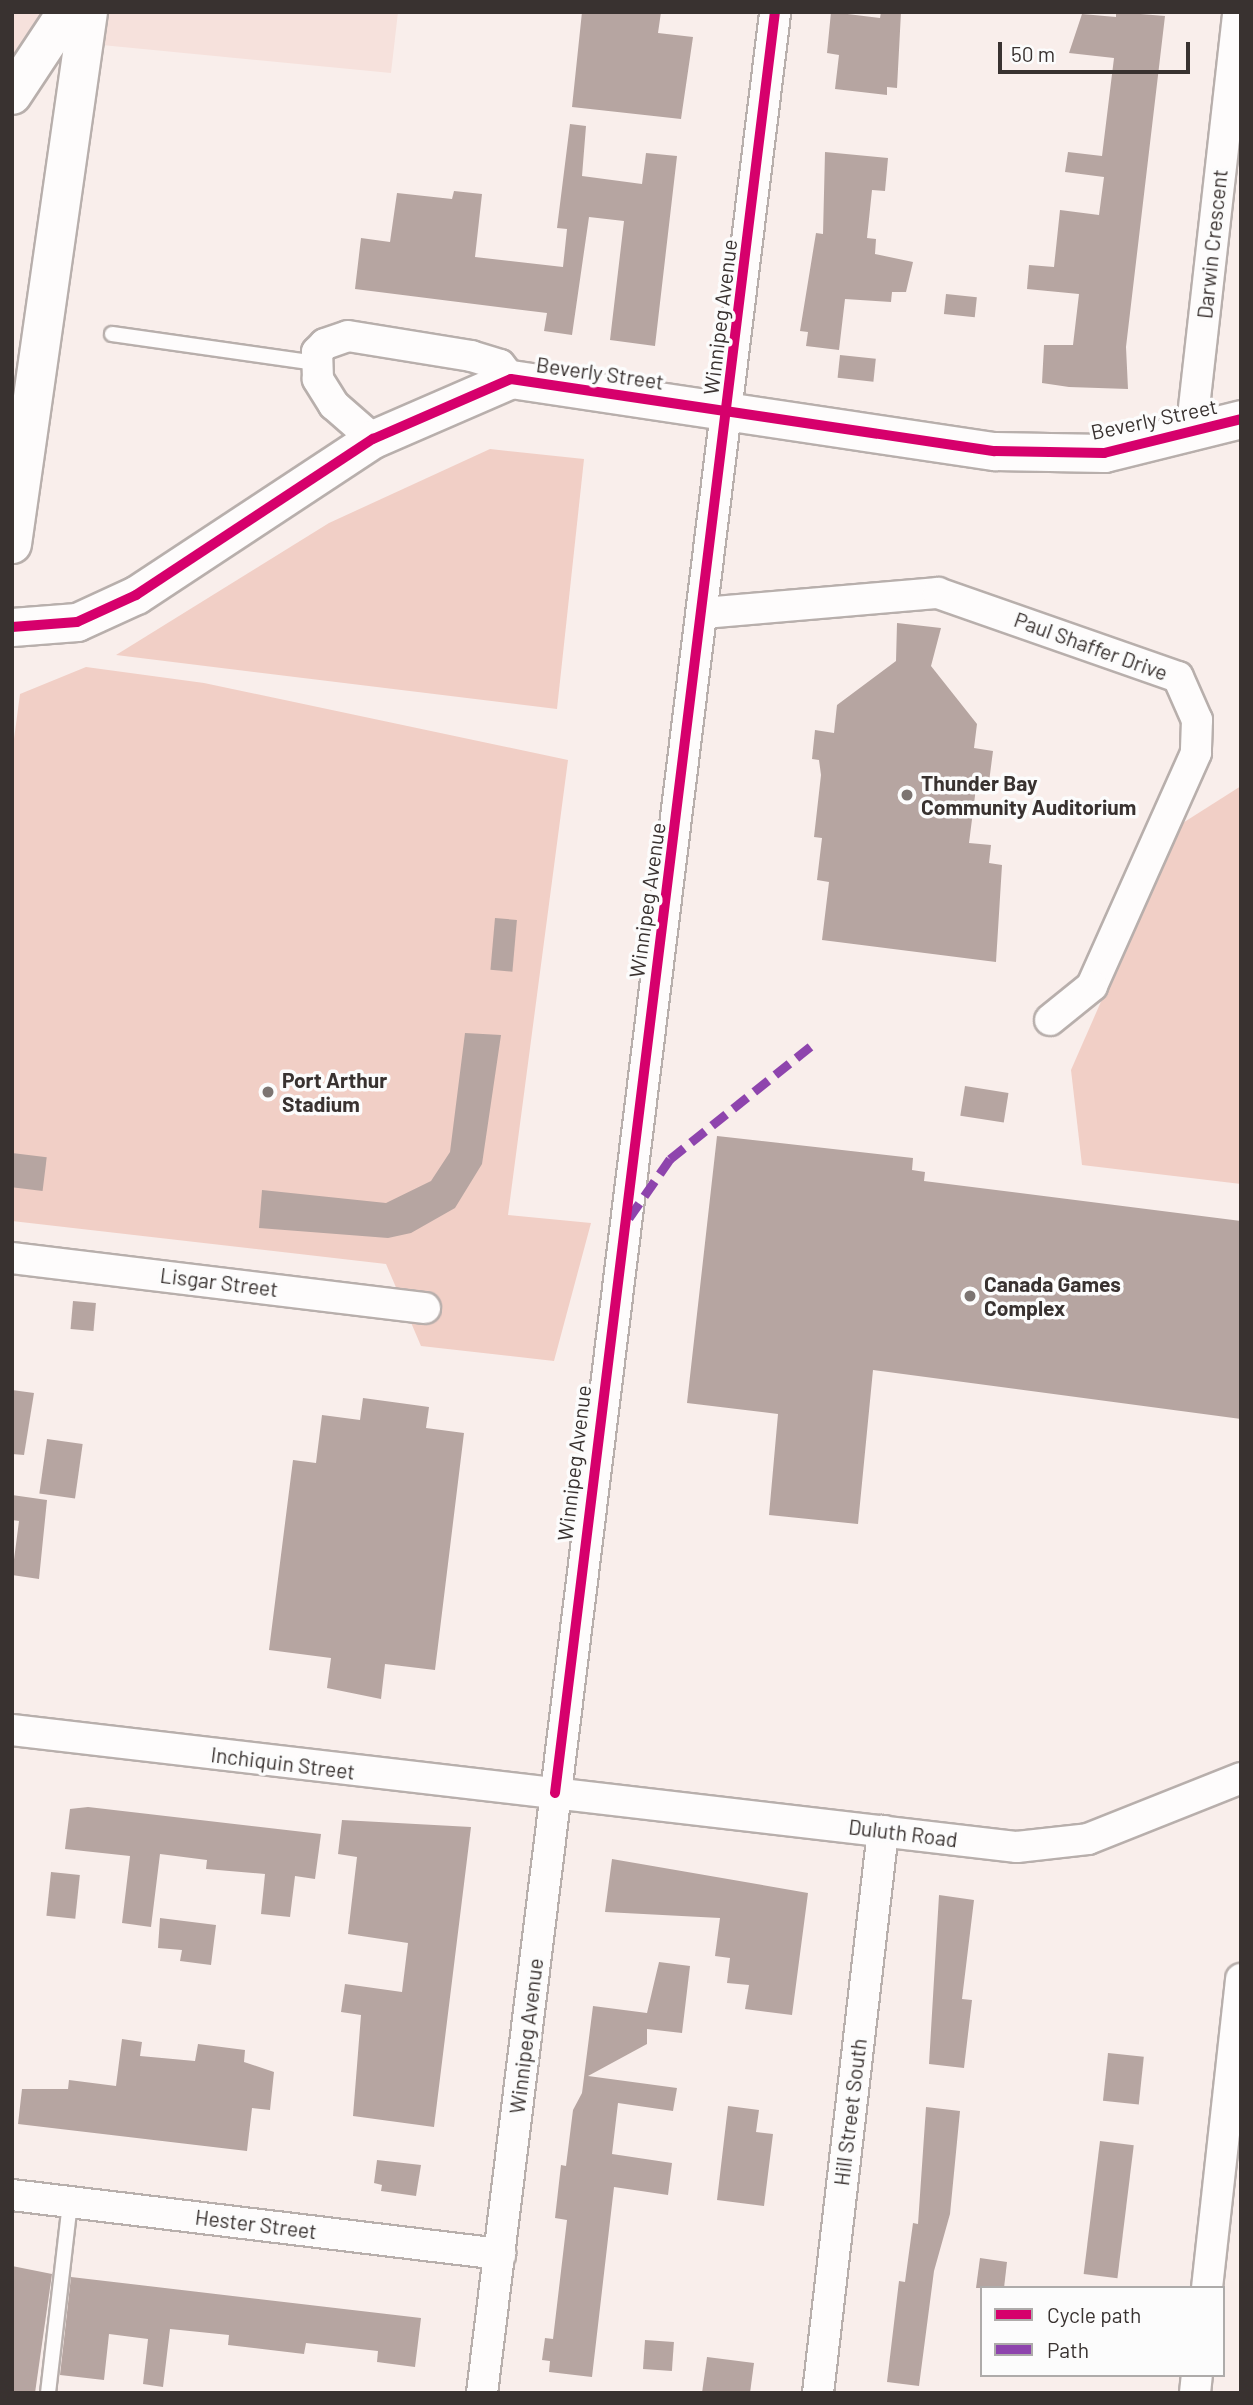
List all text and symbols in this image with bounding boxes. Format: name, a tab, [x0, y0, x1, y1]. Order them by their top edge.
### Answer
scale bar	[1001, 28, 1194, 72]
text: 50 m	[1011, 41, 1055, 66]
street label: Darwin Crescent	[1192, 168, 1232, 320]
street label: Winnipeg Avenue	[698, 238, 742, 396]
street label: Beverly Street	[535, 352, 665, 394]
street label: Beverly Street	[1088, 393, 1220, 445]
street label: Paul Shaffer Drive	[1011, 607, 1171, 685]
place label: Thunder Bay Community Auditorium	[921, 770, 1136, 820]
marker: Thunder Bay Community Auditorium	[899, 787, 915, 803]
street label: Winnipeg Avenue	[624, 821, 670, 979]
place label: Port Arthur Stadium	[282, 1067, 387, 1117]
marker: Port Arthur Stadium	[260, 1084, 276, 1100]
street label: Lisgar Street	[159, 1262, 279, 1302]
place label: Canada Games Complex	[984, 1271, 1121, 1321]
marker: Canada Games Complex	[962, 1288, 978, 1304]
street label: Winnipeg Avenue	[552, 1384, 596, 1542]
street label: Inchiquin Street	[209, 1742, 357, 1784]
street label: Duluth Road	[847, 1814, 959, 1852]
street label: Winnipeg Avenue	[504, 1957, 548, 2115]
street label: Hill Street South	[828, 2037, 872, 2187]
street label: Hester Street	[194, 2204, 318, 2244]
legend	[980, 2286, 1225, 2377]
text: Cycle path	[1047, 2302, 1141, 2327]
text: Path	[1047, 2337, 1089, 2362]

